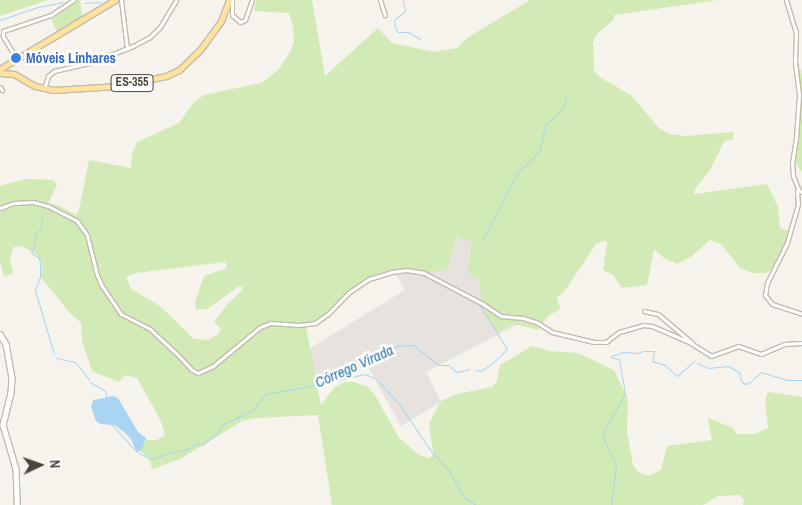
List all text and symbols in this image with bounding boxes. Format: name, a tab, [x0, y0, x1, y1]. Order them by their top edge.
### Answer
place label: Móveis Linhares	[26, 50, 116, 66]
marker: Móveis Linhares	[10, 52, 22, 64]
road number: ES-355	[110, 74, 154, 92]
water label: Córrego Virada	[312, 341, 396, 391]
north arrow	[15, 440, 65, 490]
text: N	[46, 460, 64, 469]

